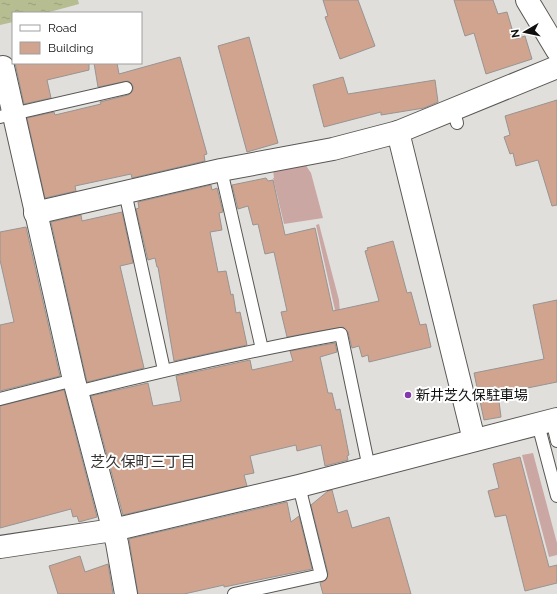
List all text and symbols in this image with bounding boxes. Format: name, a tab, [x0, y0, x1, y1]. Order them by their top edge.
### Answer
legend	[12, 12, 142, 64]
north arrow	[505, 12, 545, 52]
text: Road	[48, 21, 77, 35]
text: N	[509, 28, 523, 39]
text: Building	[48, 41, 94, 55]
place label: 新井芝久保駐車場	[416, 387, 528, 403]
marker: 新井芝久保駐車場	[403, 390, 413, 400]
district label: 芝久保町三丁目	[90, 453, 196, 471]

